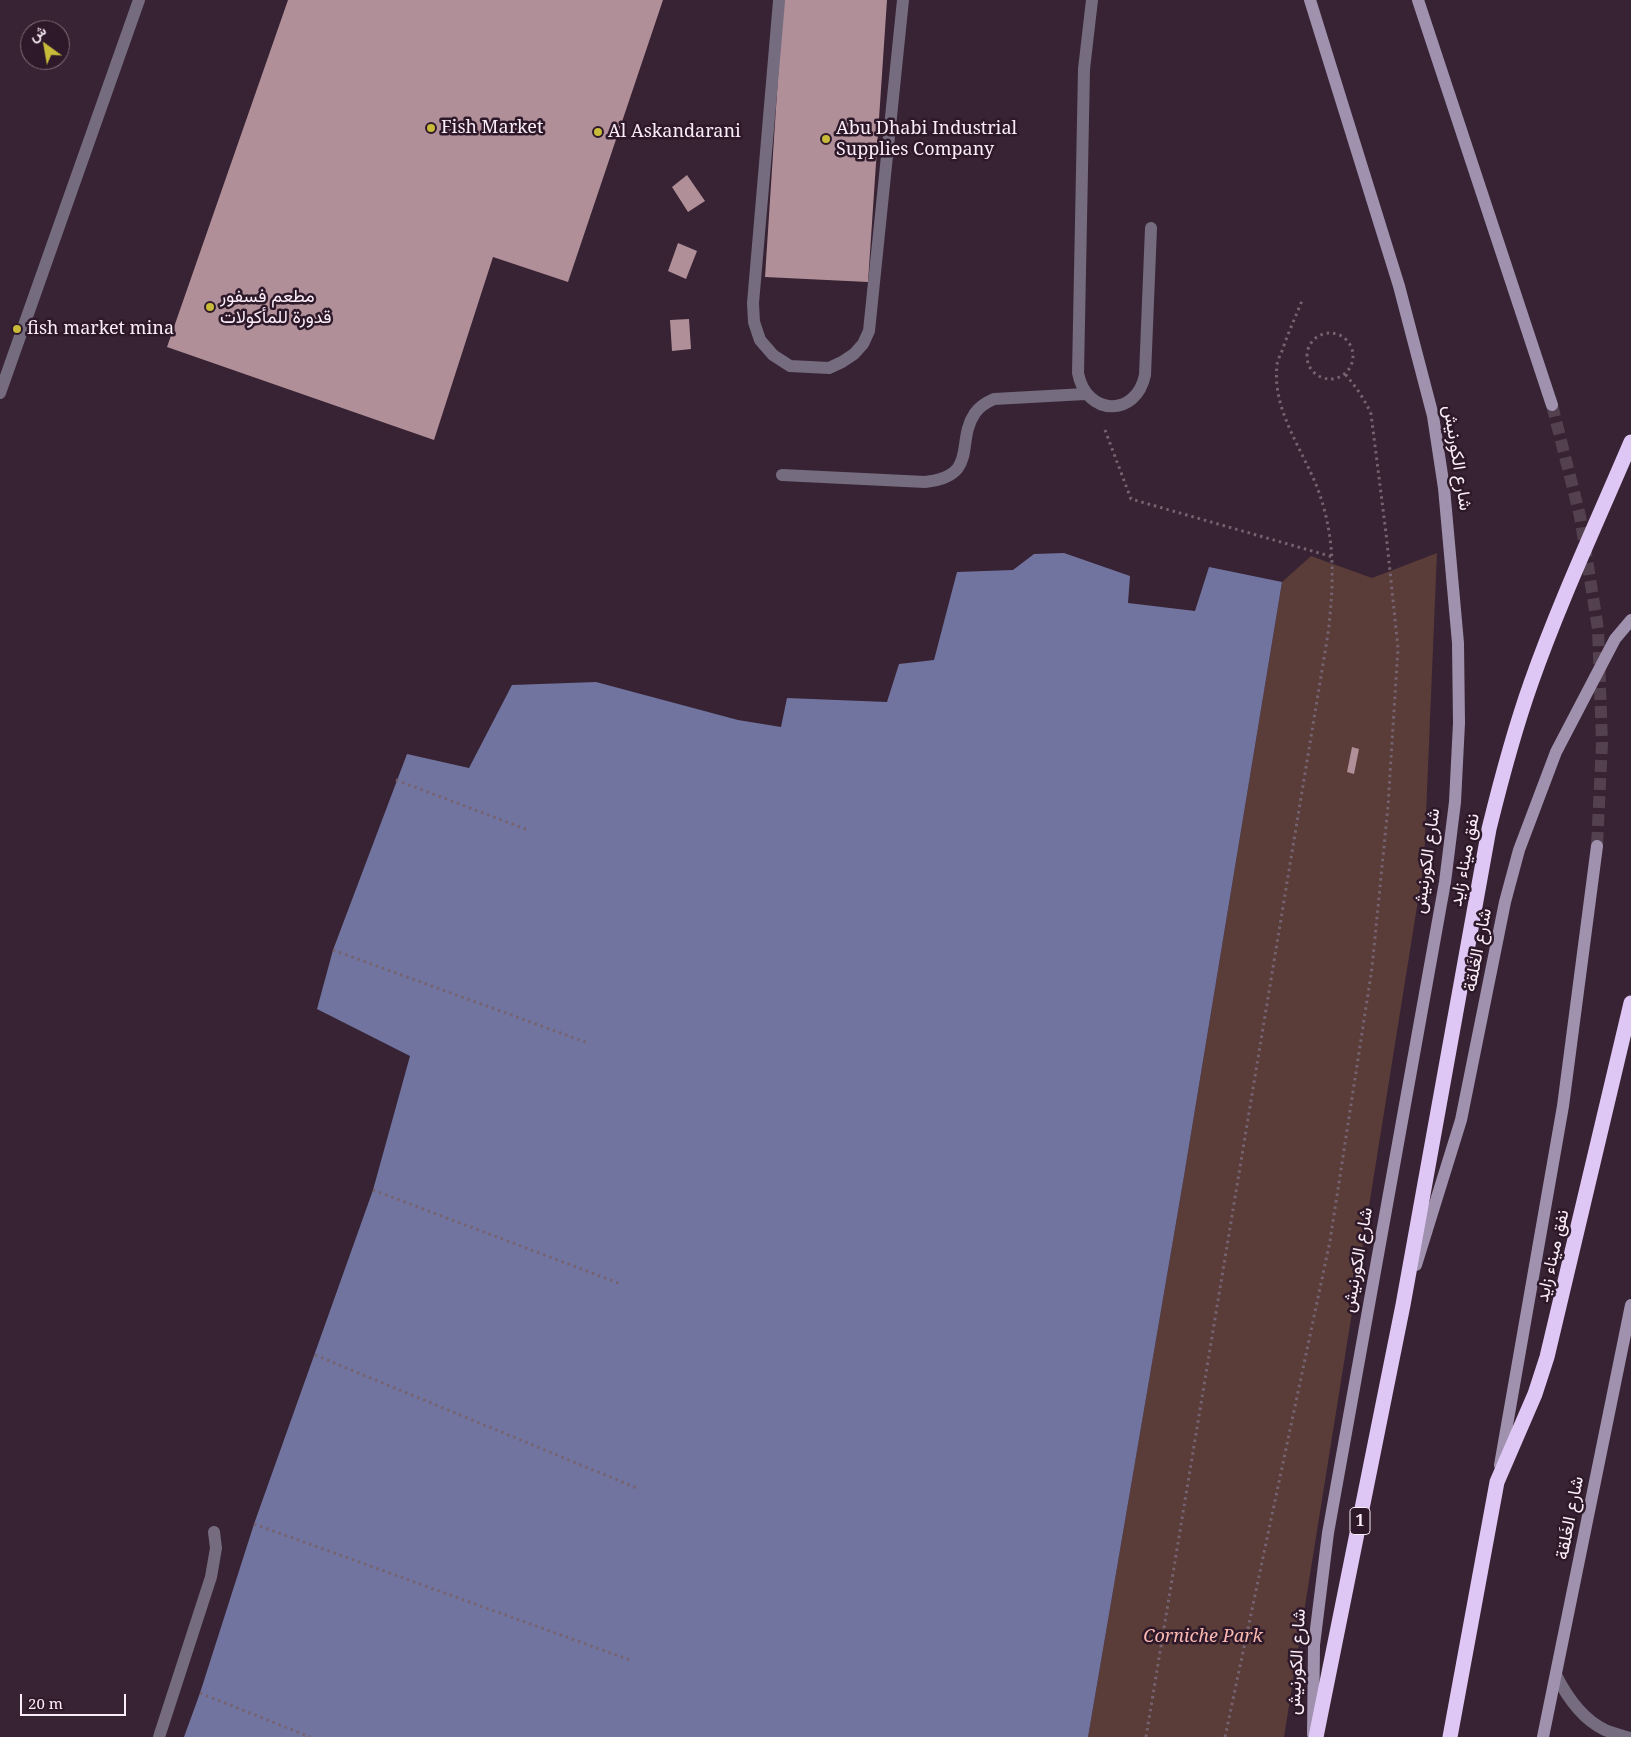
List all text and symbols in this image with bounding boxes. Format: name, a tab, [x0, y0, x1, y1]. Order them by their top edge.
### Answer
north arrow	[20, 20, 70, 70]
text: ش	[25, 20, 49, 45]
place label: Fish Market	[441, 117, 543, 139]
place label: Abu Dhabi Industrial Supplies Company	[836, 118, 1017, 160]
place label: Al Askandarani	[608, 121, 741, 143]
marker: Fish Market	[425, 122, 437, 134]
marker: Al Askandarani	[592, 126, 604, 138]
marker: Abu Dhabi Industrial Supplies Company	[820, 133, 832, 145]
place label: مطعم فسفور قدورة للمأكولات	[220, 286, 332, 328]
marker: مطعم فسفور قدورة للمأكولات	[204, 301, 216, 313]
place label: fish market mina	[27, 318, 174, 340]
marker: fish market mina	[11, 323, 23, 335]
street label: شارع الكورنيش	[1438, 404, 1476, 512]
street label: شارع الكورنيش	[1409, 807, 1445, 915]
street label: نفق ميناء زايد	[1445, 812, 1485, 908]
street label: شارع الغَلقة	[1459, 906, 1497, 994]
street label: شارع الكورنيش	[1338, 1206, 1378, 1314]
street label: نفق ميناء زايد	[1532, 1208, 1574, 1304]
street label: شارع الغَلقة	[1551, 1474, 1589, 1562]
road number: 1	[1350, 1508, 1370, 1534]
street label: شارع الكورنيش	[1283, 1608, 1311, 1716]
park label: Corniche Park	[1143, 1626, 1263, 1648]
scale bar	[22, 1684, 129, 1716]
text: 20 m	[28, 1693, 63, 1713]

